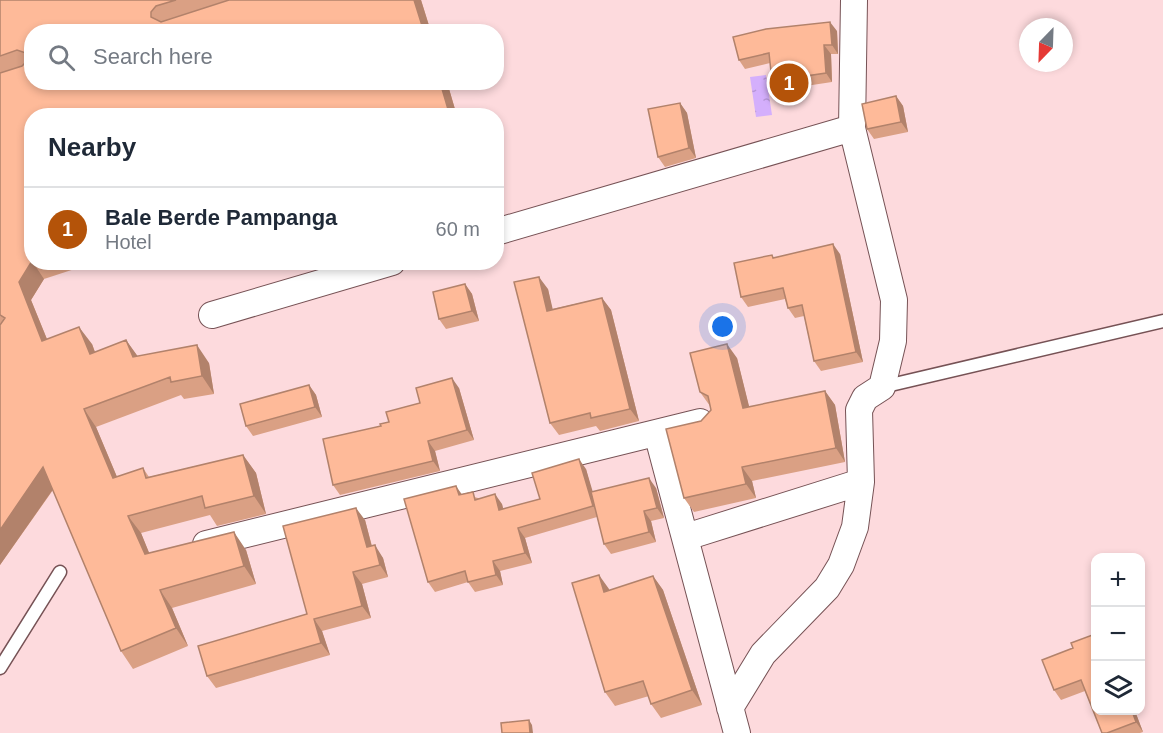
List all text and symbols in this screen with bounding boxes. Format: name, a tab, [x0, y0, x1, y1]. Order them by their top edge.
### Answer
north arrow	[1019, 18, 1073, 72]
search box	[24, 24, 504, 90]
icon: search	[45, 41, 78, 74]
text: Search here	[93, 44, 213, 69]
pin: 1	[770, 60, 808, 106]
text: Nearby	[48, 132, 136, 162]
text: Bale Berde Pampanga	[105, 205, 337, 230]
text: 1	[62, 218, 73, 240]
text: 60 m	[436, 218, 480, 240]
text: Hotel	[105, 231, 152, 253]
your location	[708, 312, 737, 341]
map controls	[1091, 553, 1145, 715]
button: +	[1091, 553, 1145, 607]
button: −	[1091, 607, 1145, 661]
button: layers	[1091, 661, 1145, 715]

